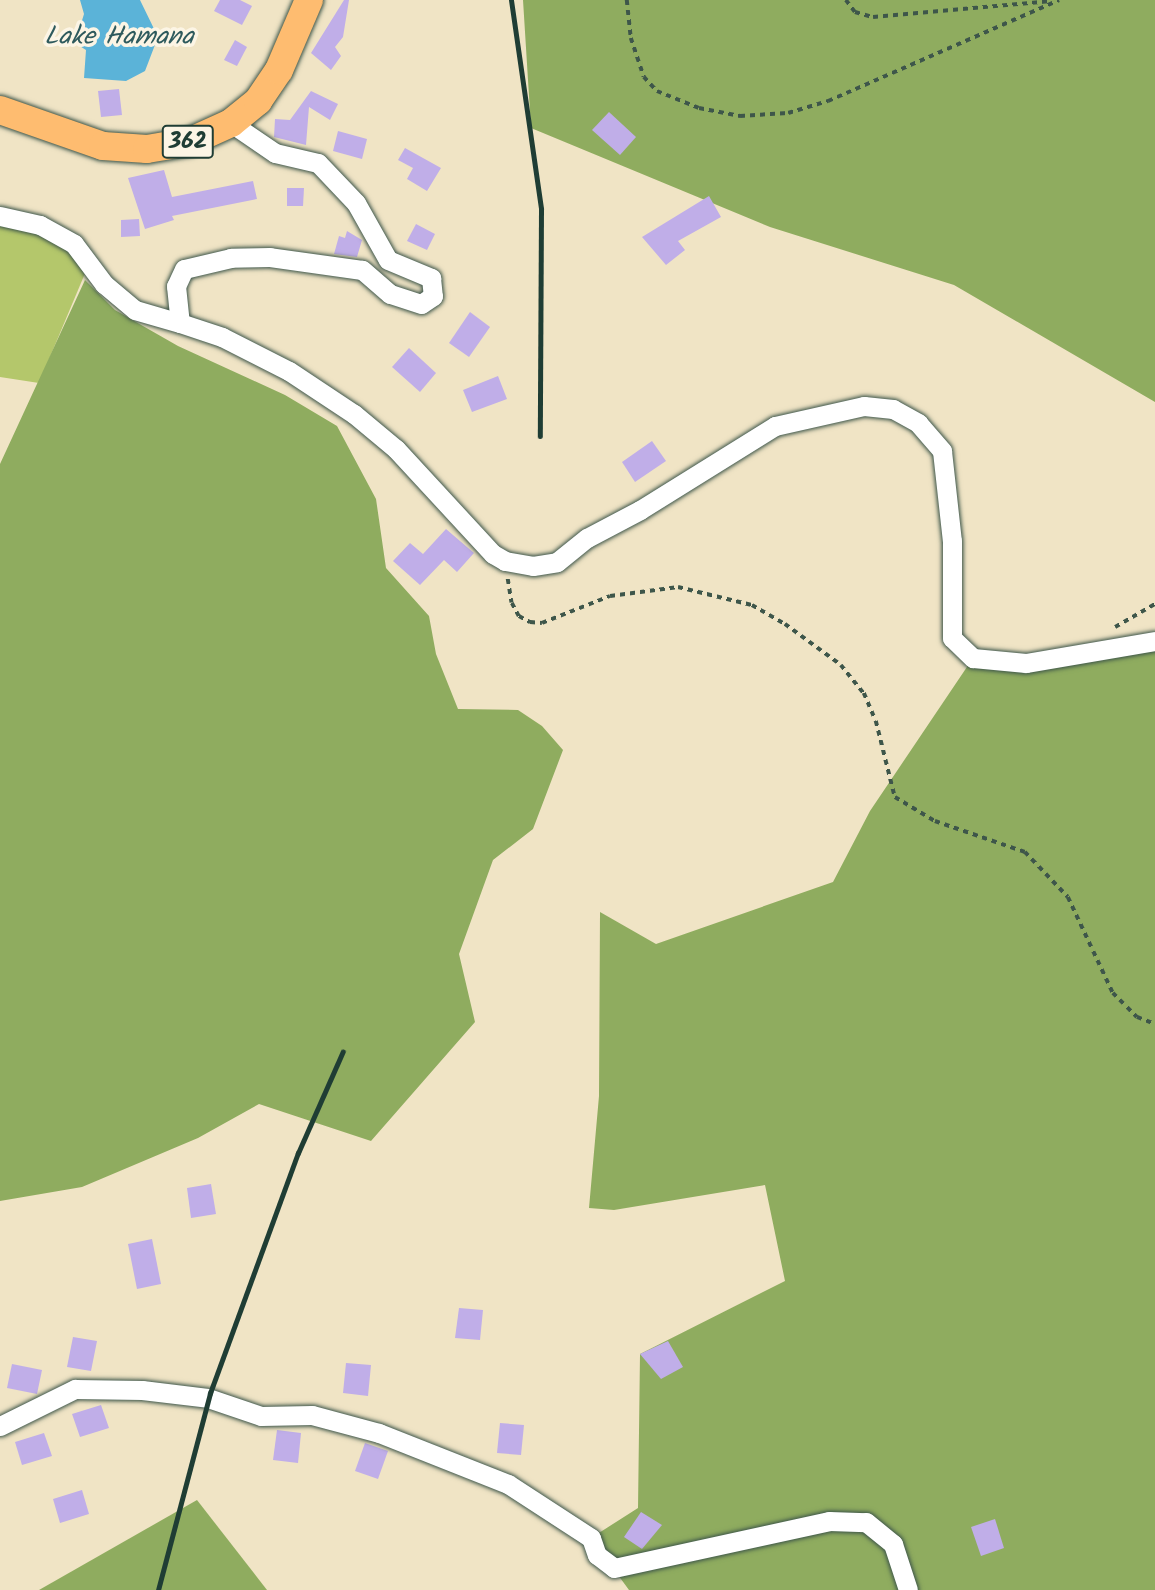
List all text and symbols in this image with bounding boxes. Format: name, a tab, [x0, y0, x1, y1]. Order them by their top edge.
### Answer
water label: Lake Hamana	[44, 22, 194, 54]
road number: 362	[162, 122, 214, 162]

